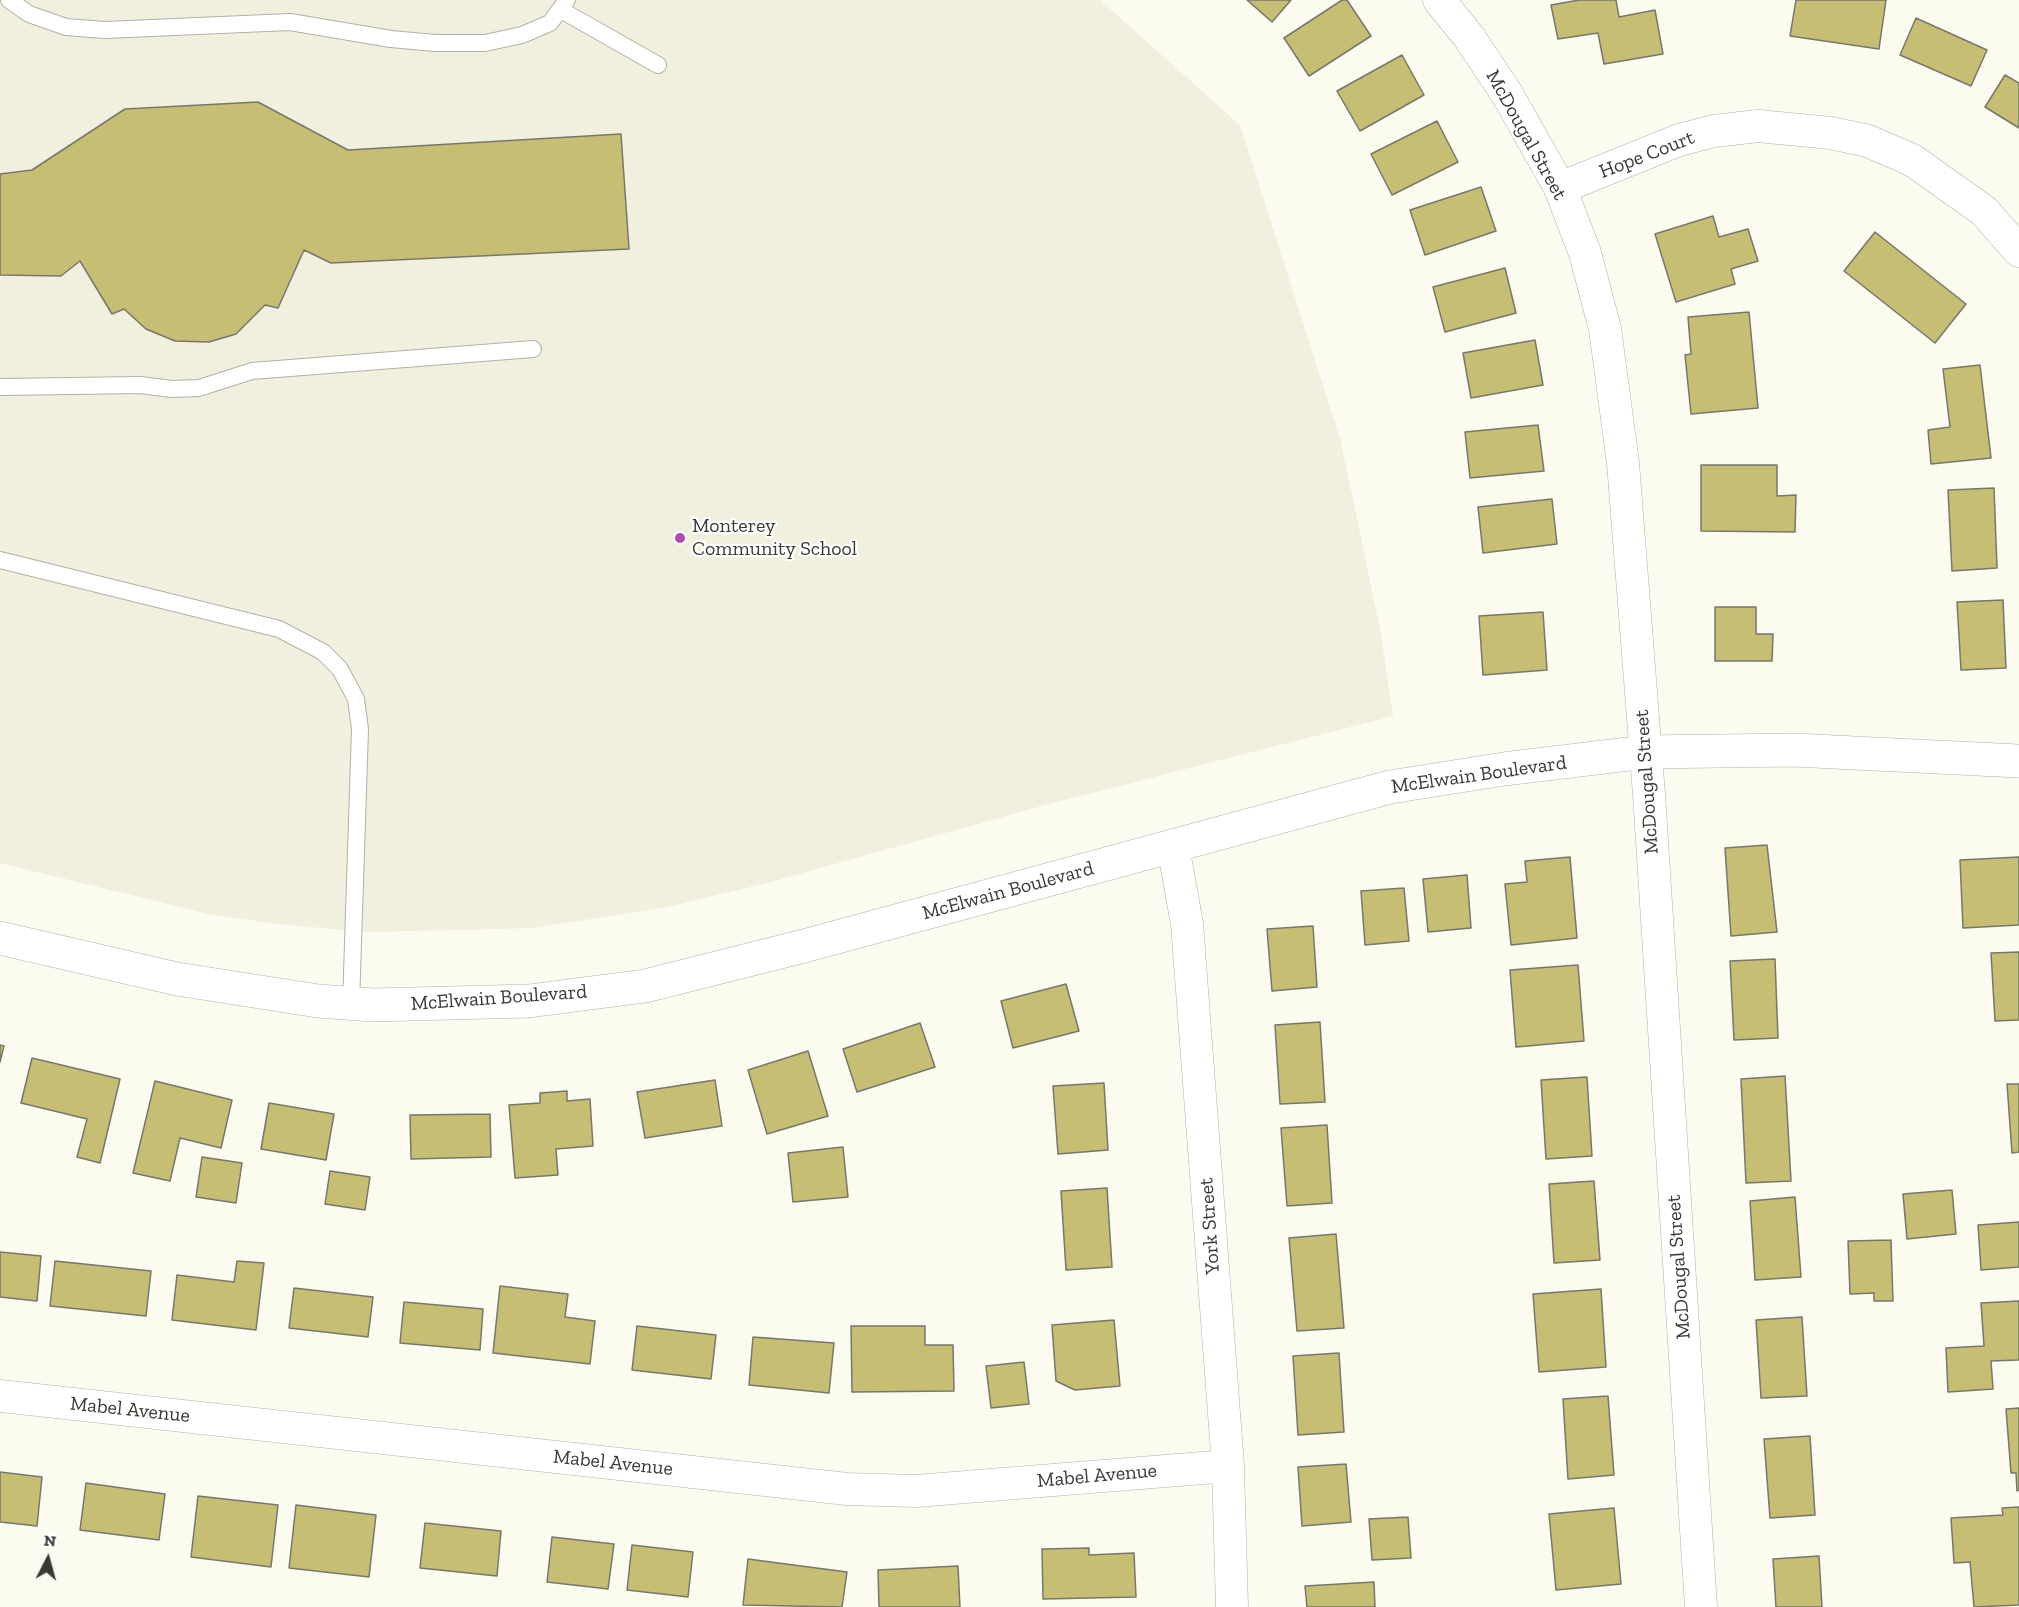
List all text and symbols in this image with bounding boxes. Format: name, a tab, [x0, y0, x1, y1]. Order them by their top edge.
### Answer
street label: McDougal Street	[1480, 66, 1572, 204]
street label: Hope Court	[1596, 126, 1698, 184]
place label: Monterey Community School	[692, 514, 857, 561]
marker: Monterey Community School	[673, 531, 687, 545]
street label: McDougal Street	[1630, 709, 1664, 855]
street label: McElwain Boulevard	[1390, 751, 1568, 799]
street label: McElwain Boulevard	[920, 857, 1096, 925]
street label: McElwain Boulevard	[410, 980, 588, 1016]
street label: York Street	[1195, 1177, 1225, 1275]
street label: McDougal Street	[1662, 1194, 1696, 1340]
street label: Mabel Avenue	[69, 1392, 191, 1428]
street label: Mabel Avenue	[552, 1445, 674, 1481]
street label: Mabel Avenue	[1036, 1459, 1158, 1493]
north arrow	[18, 1529, 78, 1589]
text: N	[43, 1531, 57, 1551]

